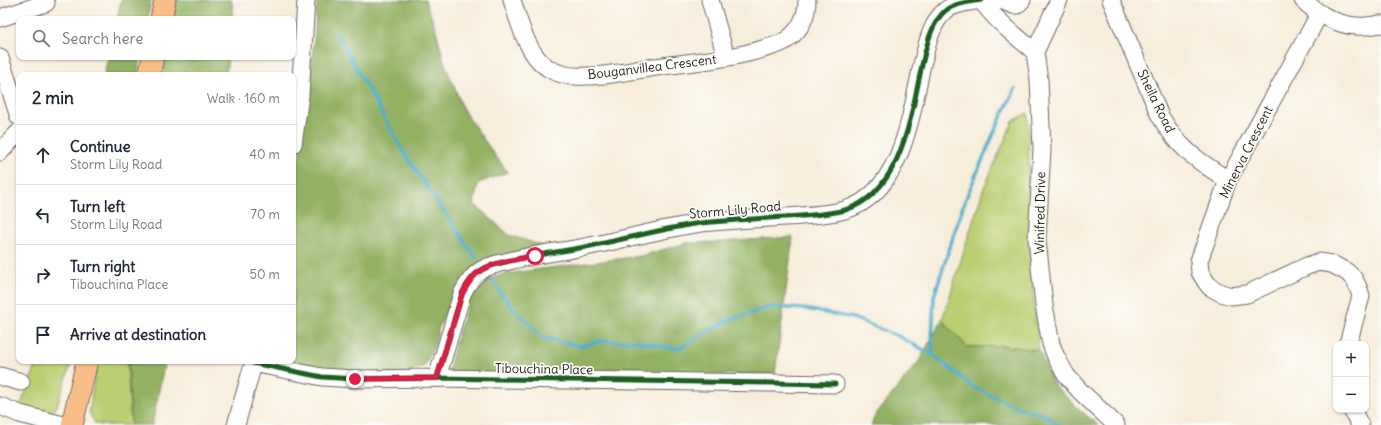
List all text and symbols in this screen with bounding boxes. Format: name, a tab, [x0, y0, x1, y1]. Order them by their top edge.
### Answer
search box	[16, 16, 296, 60]
icon: search	[30, 27, 52, 49]
text: Search here	[62, 29, 143, 48]
street label: Bouganvillea Crescent	[587, 51, 718, 83]
street label: Sheila Road	[1133, 66, 1179, 136]
text: 2 min	[32, 87, 74, 109]
text: Walk · 160 m	[207, 90, 280, 107]
street label: Minerva Crescent	[1215, 102, 1277, 201]
text: Continue	[70, 137, 131, 156]
icon: ahead	[32, 144, 54, 166]
text: 40 m	[249, 146, 280, 163]
text: Storm Lily Road	[70, 156, 162, 173]
street label: Winifred Drive	[1031, 171, 1049, 255]
text: Turn left	[70, 197, 125, 216]
street label: Storm Lily Road	[688, 197, 782, 222]
icon: left	[32, 204, 54, 226]
text: 70 m	[251, 206, 280, 223]
text: Storm Lily Road	[70, 216, 162, 233]
route start	[526, 247, 544, 265]
text: Turn right	[70, 257, 135, 276]
icon: right	[32, 264, 54, 286]
text: 50 m	[249, 266, 280, 283]
text: Tibouchina Place	[70, 276, 168, 293]
icon: arrive	[32, 324, 54, 346]
text: Arrive at destination	[70, 325, 206, 344]
map controls	[1333, 341, 1369, 413]
button: +	[1333, 341, 1369, 377]
street label: Tibouchina Place	[495, 360, 593, 378]
route end	[346, 370, 364, 388]
button: −	[1333, 377, 1369, 413]

